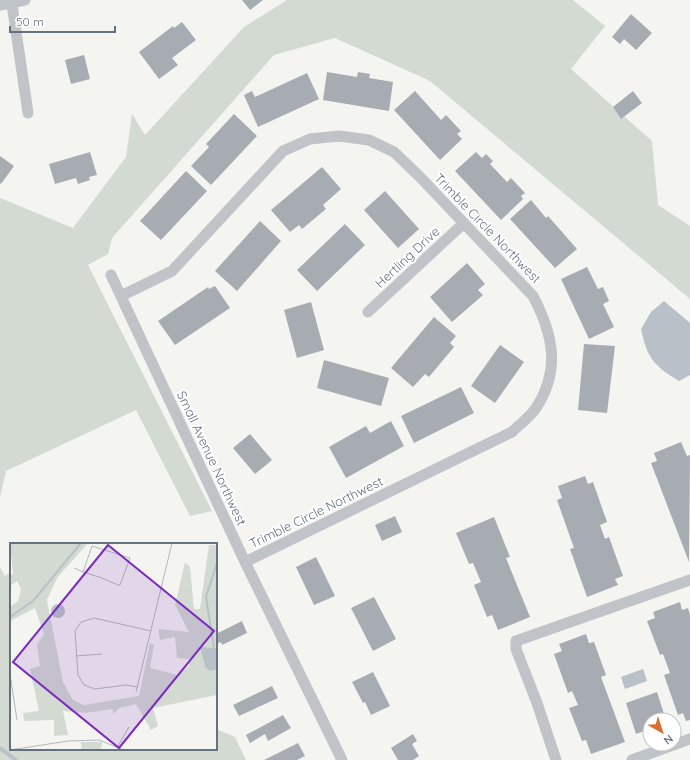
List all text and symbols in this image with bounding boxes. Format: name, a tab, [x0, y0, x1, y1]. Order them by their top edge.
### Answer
scale bar	[10, 8, 115, 34]
text: 50 m	[16, 14, 44, 29]
street label: Trimble Circle Northwest	[431, 170, 545, 286]
street label: Hertling Drive	[371, 223, 443, 291]
street label: Small Avenue Northwest	[174, 388, 250, 528]
street label: Trimble Circle Northwest	[247, 473, 385, 551]
inset map	[10, 543, 217, 750]
north arrow	[642, 712, 682, 752]
text: N	[661, 732, 676, 748]

